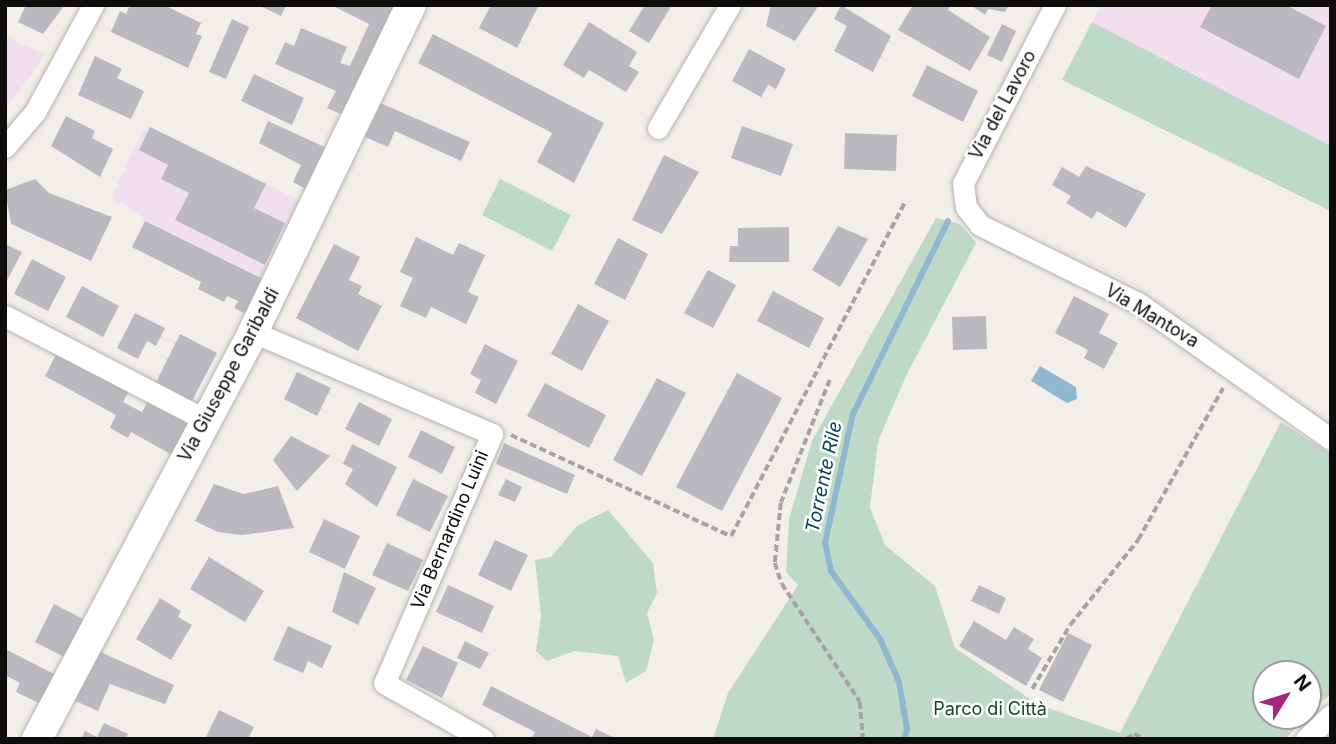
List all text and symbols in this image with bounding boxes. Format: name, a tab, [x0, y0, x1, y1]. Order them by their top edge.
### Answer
street label: Via del Lavoro	[965, 47, 1041, 163]
street label: Via Mantova	[1101, 280, 1203, 352]
street label: Via Giuseppe Garibaldi	[174, 284, 284, 466]
water label: Torrente Rile	[801, 419, 847, 535]
street label: Via Bernardino Luini	[407, 447, 493, 613]
north arrow	[1252, 660, 1322, 730]
text: N	[1289, 670, 1316, 696]
park label: Parco di Città	[933, 698, 1047, 720]

